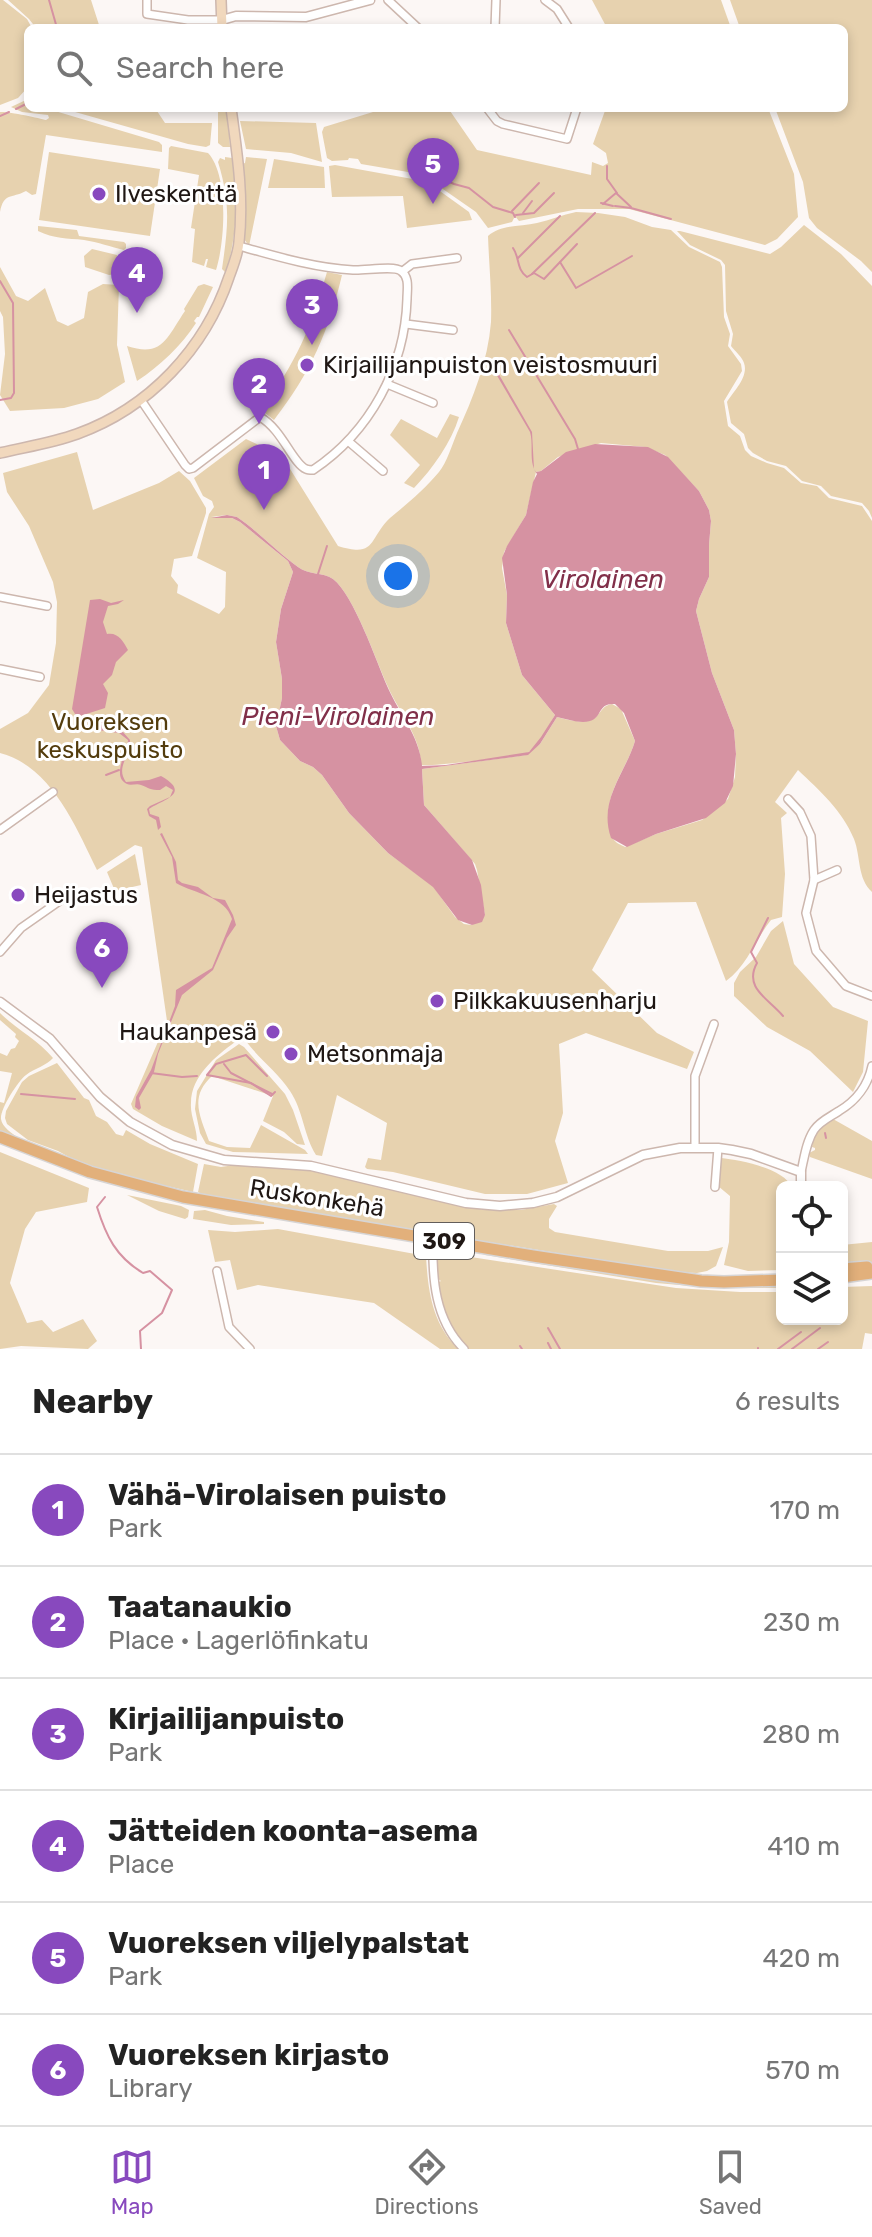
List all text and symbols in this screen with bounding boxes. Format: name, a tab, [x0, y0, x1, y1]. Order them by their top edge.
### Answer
search box	[24, 24, 848, 112]
icon: search	[52, 46, 96, 90]
text: Search here	[116, 50, 284, 86]
pin: 5	[407, 138, 459, 204]
place label: Ilveskenttä	[115, 180, 238, 208]
marker: Ilveskenttä	[90, 185, 108, 203]
pin: 4	[111, 247, 163, 313]
pin: 3	[286, 279, 338, 345]
place label: Kirjailijanpuiston veistosmuuri	[323, 351, 658, 379]
marker: Kirjailijanpuiston veistosmuuri	[298, 356, 316, 374]
pin: 2	[233, 358, 285, 424]
pin: 1	[238, 444, 290, 510]
your location	[378, 556, 418, 596]
water label: Virolainen	[542, 564, 664, 595]
water label: Pieni-Virolainen	[242, 701, 434, 732]
park label: Vuoreksen keskuspuisto	[37, 708, 183, 764]
place label: Heijastus	[34, 881, 138, 909]
marker: Heijastus	[9, 886, 27, 904]
pin: 6	[76, 922, 128, 988]
place label: Pilkkakuusenharju	[453, 987, 657, 1015]
marker: Pilkkakuusenharju	[428, 992, 446, 1010]
place label: Haukanpesä	[119, 1018, 257, 1046]
marker: Haukanpesä	[264, 1023, 282, 1041]
place label: Metsonmaja	[307, 1040, 444, 1068]
marker: Metsonmaja	[282, 1045, 300, 1063]
street label: Ruskonkehä	[248, 1174, 386, 1222]
map controls	[776, 1181, 848, 1325]
button: locate	[776, 1181, 848, 1253]
road number: 309	[414, 1223, 474, 1259]
button: layers	[776, 1253, 848, 1325]
text: Nearby	[32, 1381, 153, 1422]
text: 6 results	[735, 1386, 840, 1417]
text: Vähä-Virolaisen puisto	[108, 1477, 447, 1513]
text: 1	[52, 1495, 64, 1526]
text: 170 m	[770, 1495, 840, 1526]
text: Park	[108, 1513, 162, 1544]
text: Taatanaukio	[108, 1589, 292, 1625]
text: 2	[50, 1607, 66, 1638]
text: 230 m	[763, 1607, 840, 1638]
text: Place · Lagerlöfinkatu	[108, 1625, 369, 1656]
text: Kirjailijanpuisto	[108, 1701, 344, 1737]
text: 3	[49, 1719, 67, 1750]
text: 280 m	[762, 1719, 840, 1750]
text: Park	[108, 1737, 162, 1768]
text: Jätteiden koonta-asema	[108, 1813, 478, 1849]
text: 4	[49, 1831, 67, 1862]
text: 410 m	[767, 1831, 840, 1862]
text: Place	[108, 1849, 174, 1880]
text: Vuoreksen viljelypalstat	[108, 1925, 469, 1961]
text: 5	[50, 1943, 66, 1974]
text: 420 m	[763, 1943, 840, 1974]
text: Park	[108, 1961, 162, 1992]
text: Vuoreksen kirjasto	[108, 2037, 389, 2073]
text: 6	[50, 2055, 66, 2086]
text: 570 m	[765, 2055, 840, 2086]
text: Library	[108, 2073, 193, 2104]
tab: Map	[110, 2145, 154, 2220]
tab: Directions	[374, 2145, 479, 2220]
tab: Saved	[699, 2145, 762, 2220]

